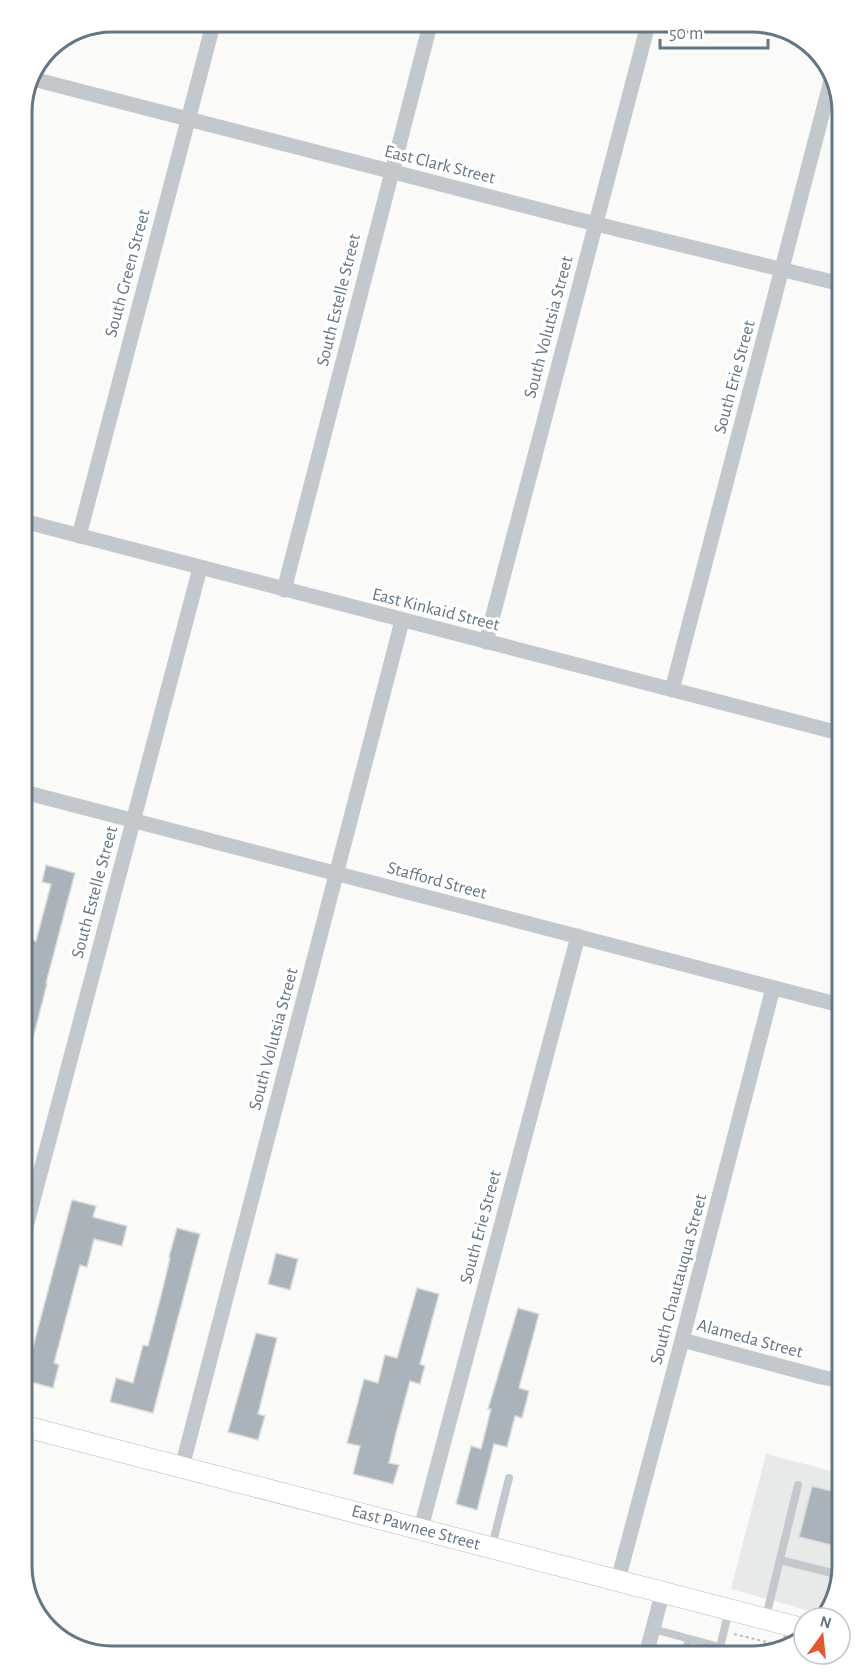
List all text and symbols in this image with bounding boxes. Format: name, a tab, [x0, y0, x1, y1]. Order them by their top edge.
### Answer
scale bar	[660, 12, 768, 50]
text: 50 m	[669, 25, 703, 43]
street label: East Clark Street	[383, 143, 497, 187]
street label: South Green Street	[102, 207, 154, 339]
street label: South Estelle Street	[314, 232, 364, 368]
street label: South Volutsia Street	[521, 254, 577, 400]
street label: South Erie Street	[711, 318, 759, 436]
street label: East Kinkaid Street	[370, 585, 502, 635]
street label: South Estelle Street	[69, 824, 121, 960]
street label: Stafford Street	[385, 859, 489, 903]
street label: South Volutsia Street	[246, 966, 302, 1112]
street label: South Erie Street	[457, 1168, 505, 1286]
street label: South Chautauqua Street	[648, 1192, 710, 1366]
street label: Alameda Street	[695, 1316, 805, 1362]
street label: East Pawnee Street	[349, 1502, 482, 1554]
north arrow	[792, 1606, 852, 1666]
text: N	[818, 1613, 833, 1632]

